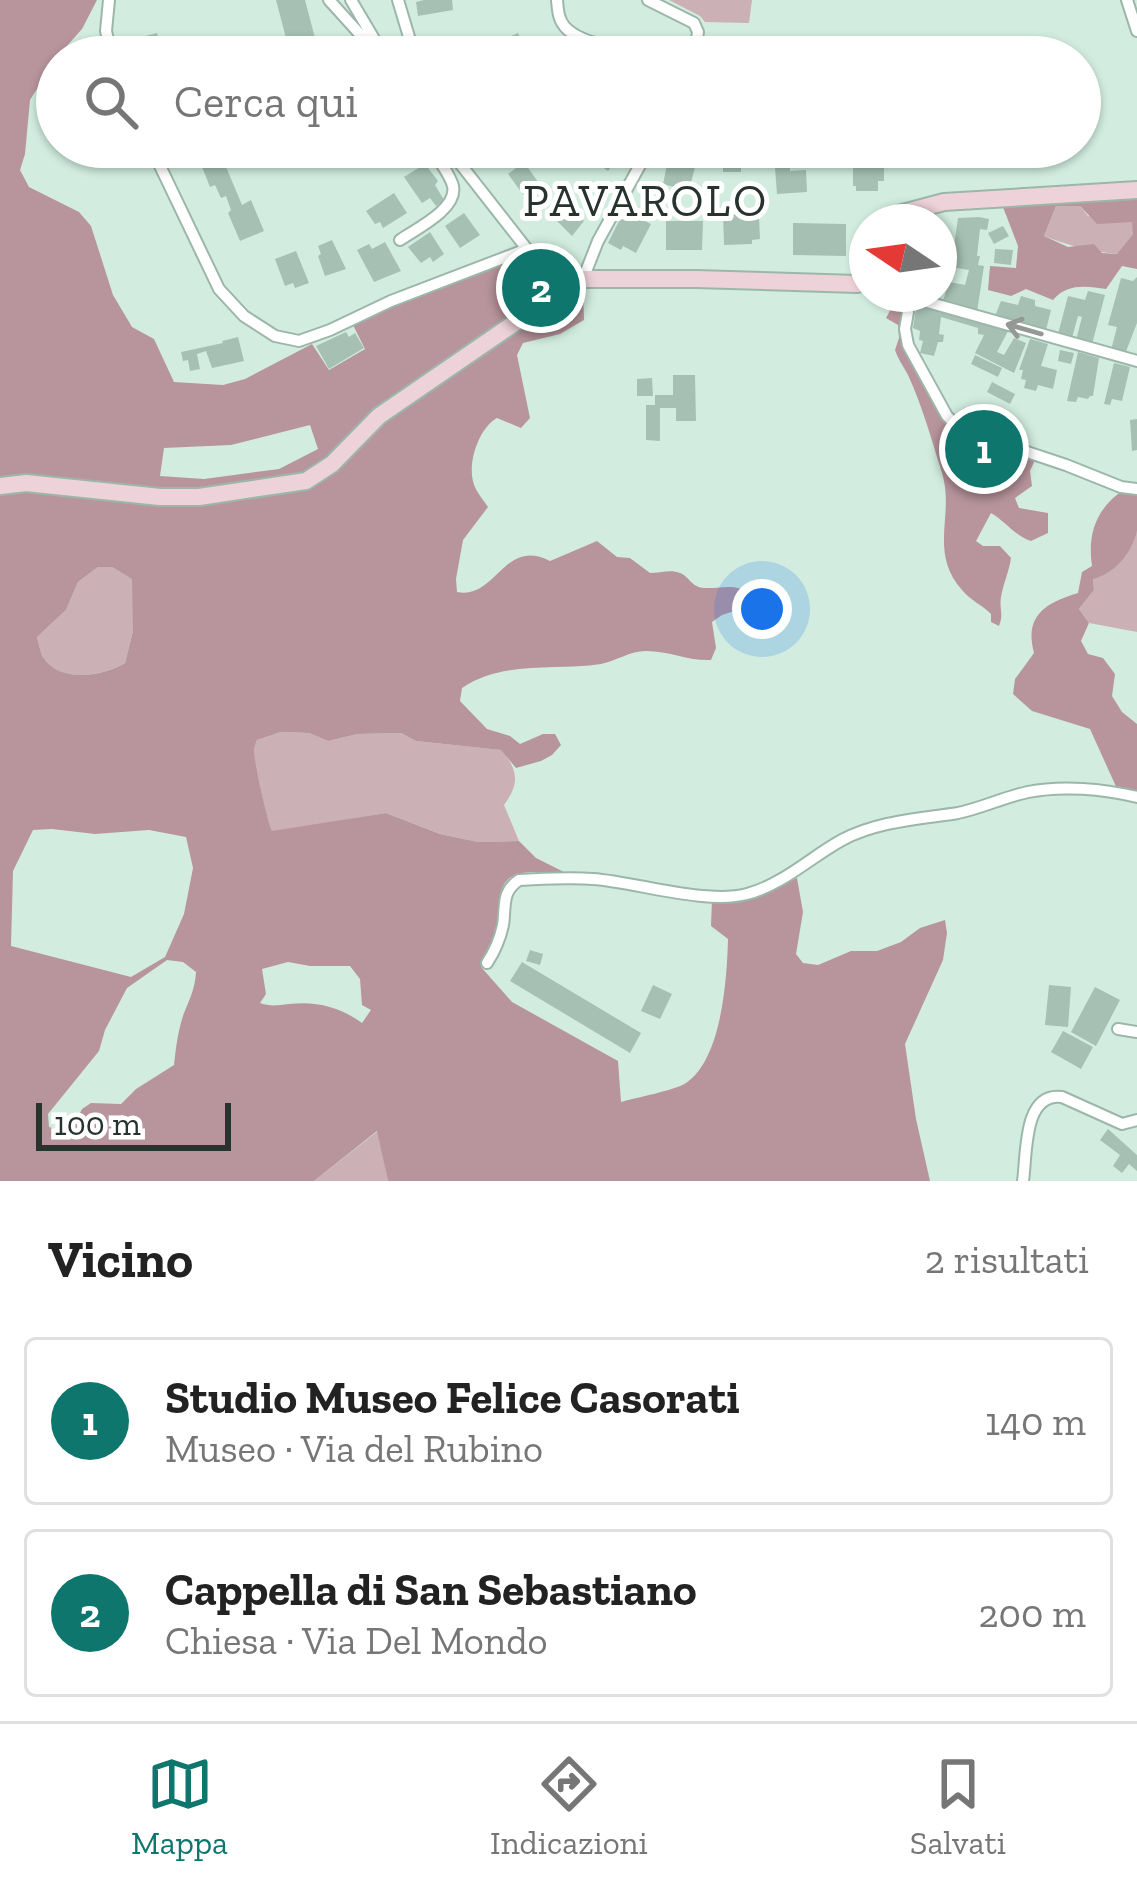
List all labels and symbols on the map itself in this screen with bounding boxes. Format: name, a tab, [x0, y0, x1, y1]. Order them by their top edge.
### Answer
district label: PAVAROLO	[523, 174, 769, 228]
north arrow	[849, 204, 957, 312]
pin: 2	[502, 243, 580, 333]
one-way arrow	[1006, 317, 1044, 339]
pin: 1	[945, 404, 1023, 494]
your location	[732, 579, 792, 639]
scale bar	[36, 1097, 231, 1150]

